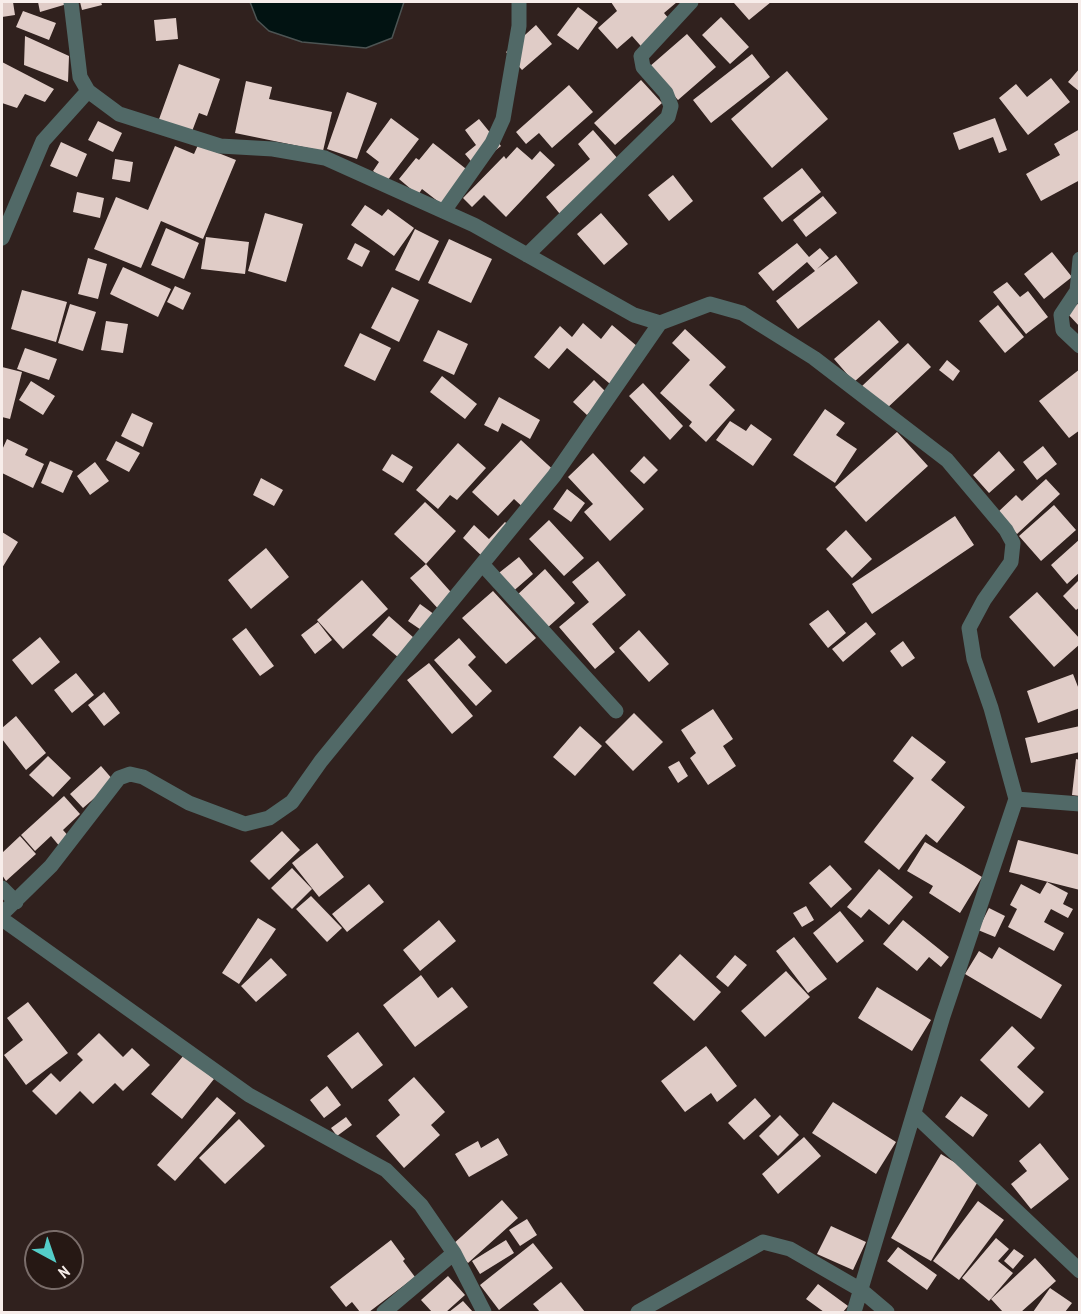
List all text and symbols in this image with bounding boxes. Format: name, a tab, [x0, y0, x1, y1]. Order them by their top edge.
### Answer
north arrow	[24, 1230, 84, 1290]
text: N	[55, 1262, 74, 1283]

